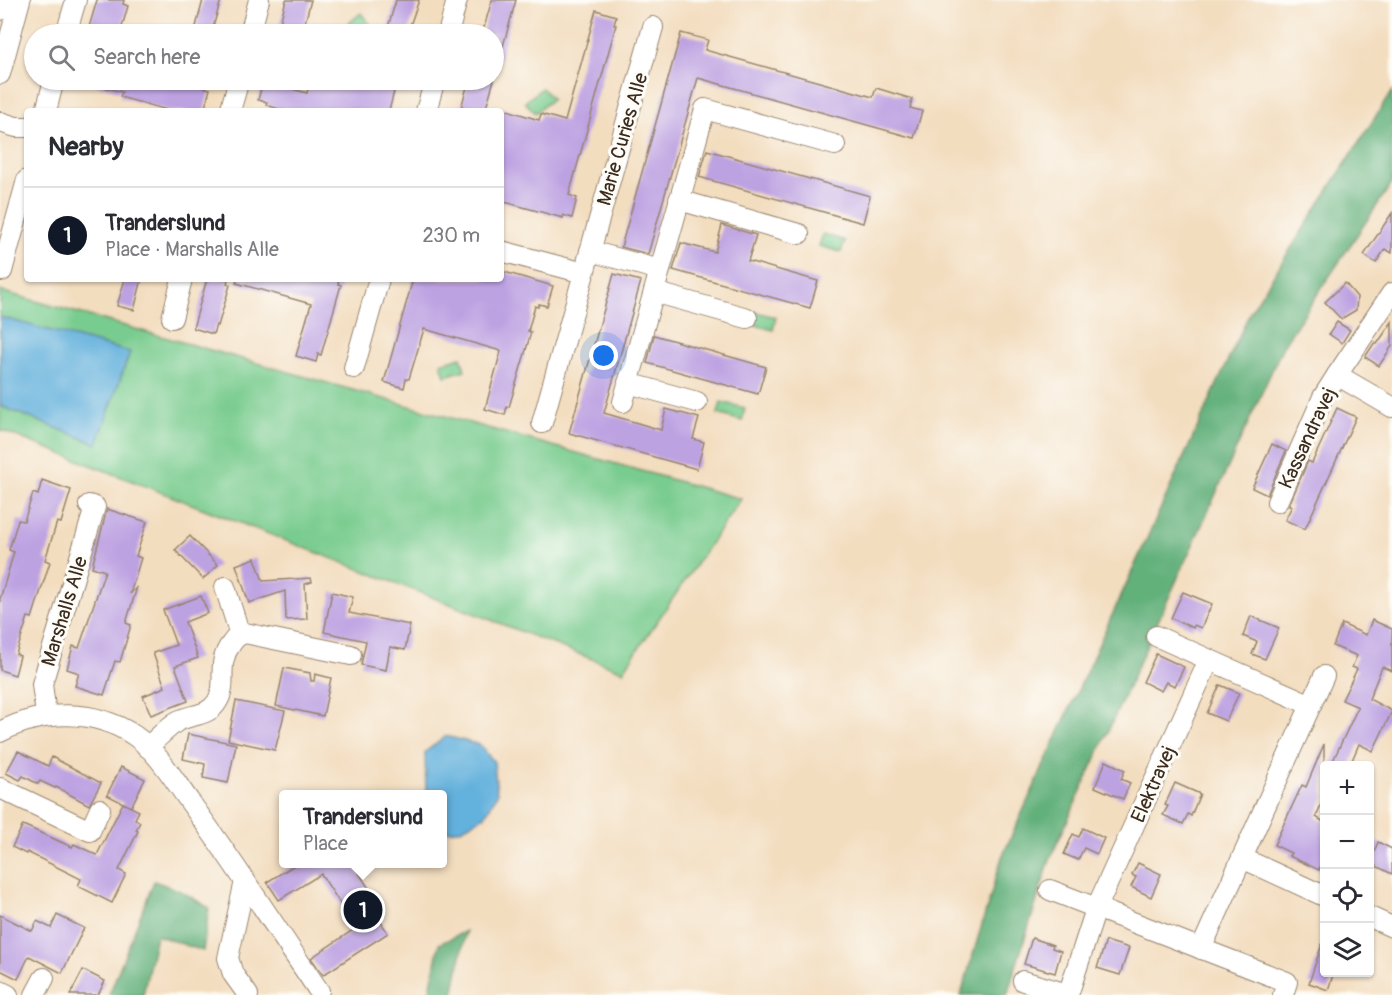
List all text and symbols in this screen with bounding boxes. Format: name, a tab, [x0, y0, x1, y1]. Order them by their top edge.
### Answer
search box	[24, 24, 504, 90]
icon: search	[45, 41, 78, 74]
text: Search here	[93, 43, 200, 71]
street label: Marie Curies Alle	[592, 70, 653, 209]
text: Nearby	[48, 131, 124, 163]
text: Tranderslund	[105, 209, 226, 237]
text: 1	[64, 223, 71, 248]
text: 230 m	[423, 223, 480, 248]
text: Place · Marshalls Alle	[105, 237, 279, 262]
your location	[589, 341, 618, 370]
street label: Kassandravej	[1273, 384, 1342, 493]
street label: Marshalls Alle	[36, 553, 93, 669]
street label: Elektravej	[1125, 742, 1181, 826]
map controls	[1320, 761, 1374, 977]
button: +	[1320, 761, 1374, 815]
popup	[279, 790, 447, 868]
text: Tranderslund	[303, 803, 423, 831]
button: −	[1320, 815, 1374, 869]
text: Place	[303, 831, 348, 856]
button: locate	[1320, 869, 1374, 923]
pin: 1	[344, 888, 382, 932]
button: layers	[1320, 923, 1374, 977]

